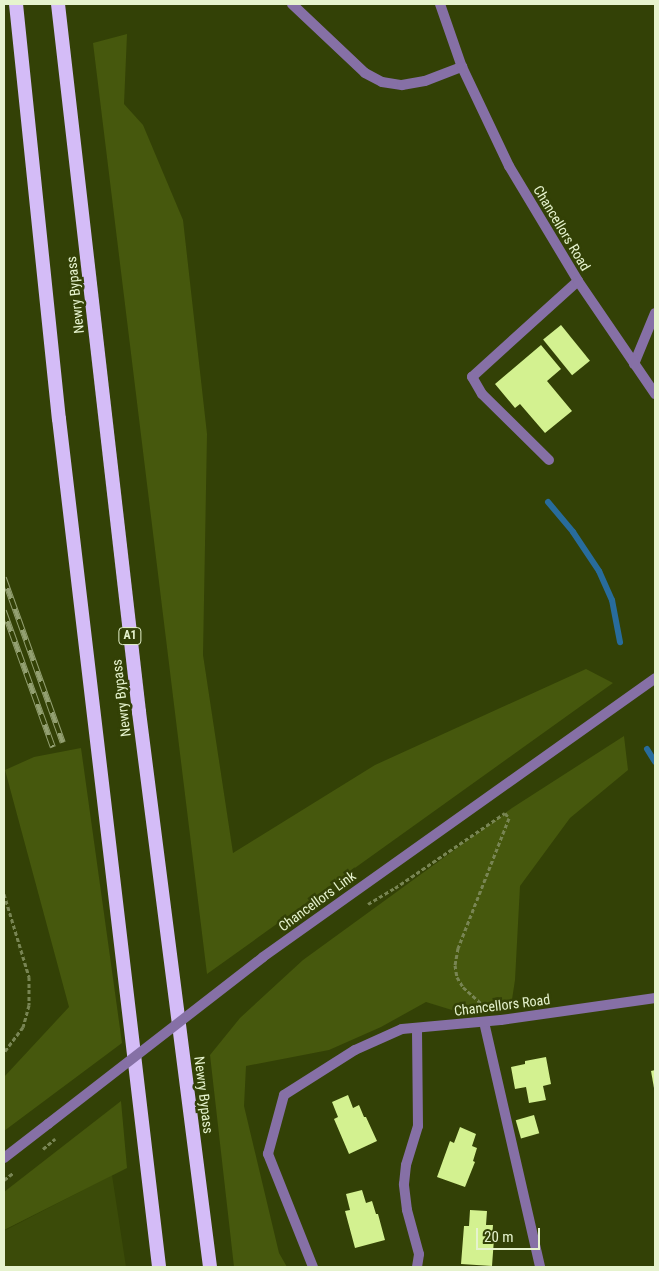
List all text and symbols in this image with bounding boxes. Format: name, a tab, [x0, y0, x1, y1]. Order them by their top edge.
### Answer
street label: Chancellors Road	[530, 182, 594, 274]
street label: Newry Bypass	[63, 256, 87, 334]
road number: A1	[118, 626, 142, 646]
street label: Newry Bypass	[108, 658, 134, 738]
street label: Chancellors Link	[275, 867, 359, 935]
street label: Chancellors Road	[453, 991, 551, 1019]
street label: Newry Bypass	[191, 1055, 217, 1135]
scale bar	[479, 1218, 543, 1250]
text: 20 m	[484, 1228, 514, 1246]

